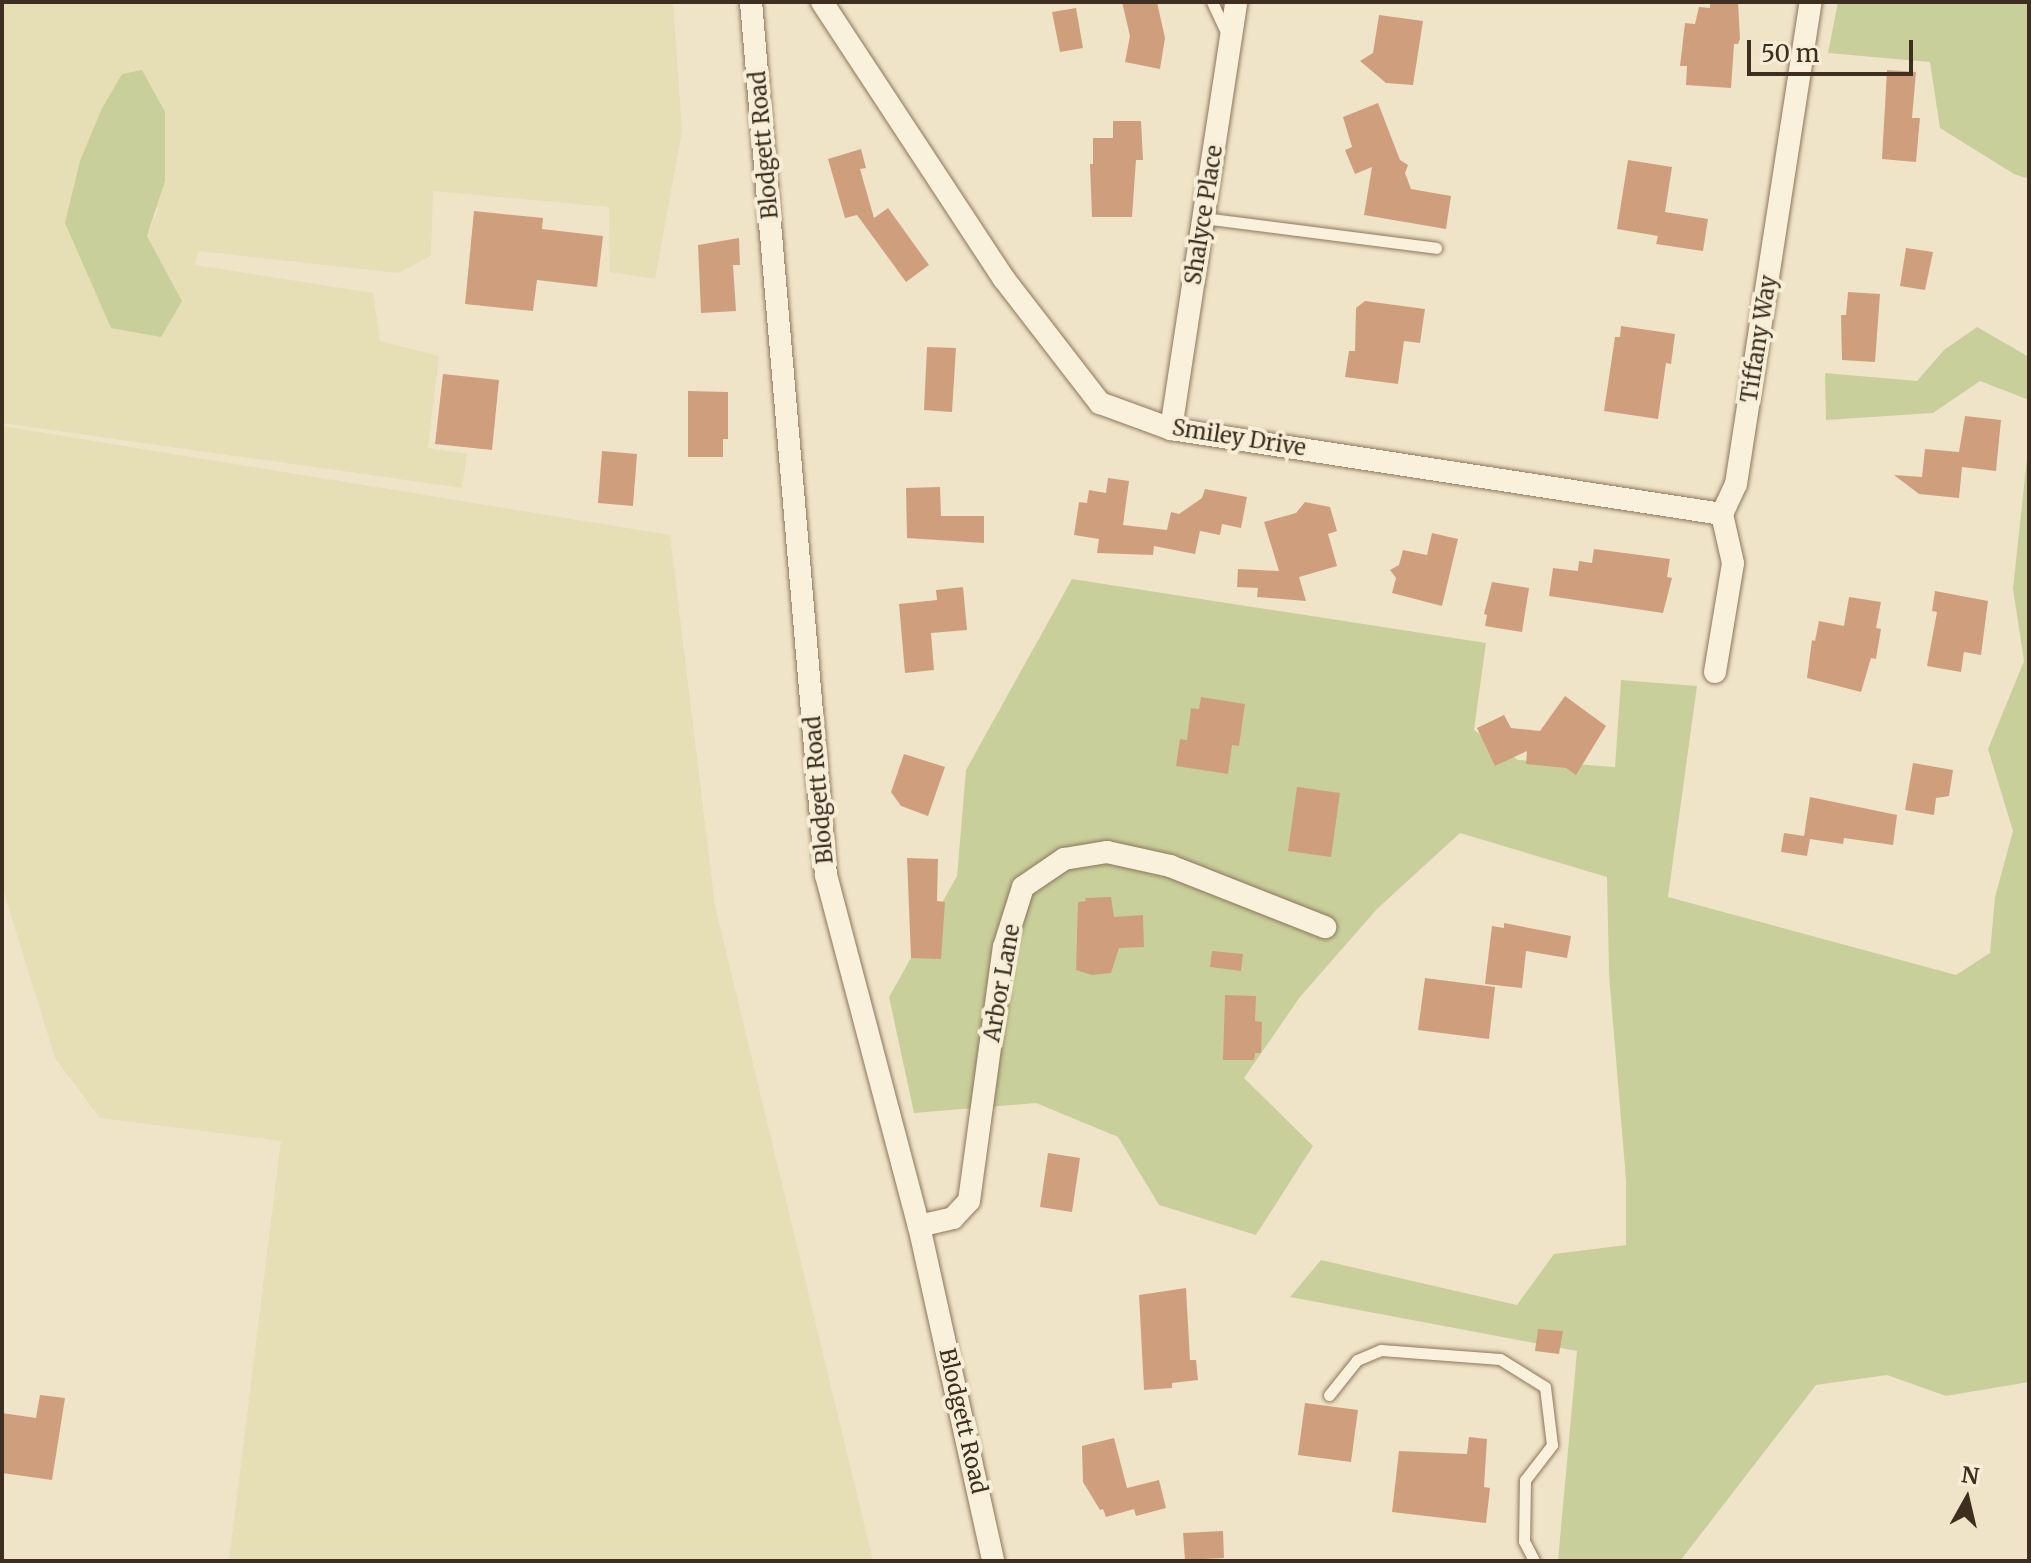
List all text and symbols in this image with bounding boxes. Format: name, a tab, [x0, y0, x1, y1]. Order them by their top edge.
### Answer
scale bar	[1751, 24, 1917, 74]
text: 50 m	[1761, 38, 1820, 69]
street label: Blodgett Road	[744, 70, 784, 220]
street label: Shalyce Place	[1180, 143, 1228, 287]
street label: Tiffany Way	[1736, 274, 1782, 404]
street label: Smiley Drive	[1170, 414, 1308, 462]
street label: Blodgett Road	[799, 715, 839, 865]
street label: Arbor Lane	[979, 922, 1025, 1044]
street label: Blodgett Road	[933, 1346, 993, 1496]
north arrow	[1927, 1459, 2007, 1539]
text: N	[1960, 1460, 1981, 1490]

